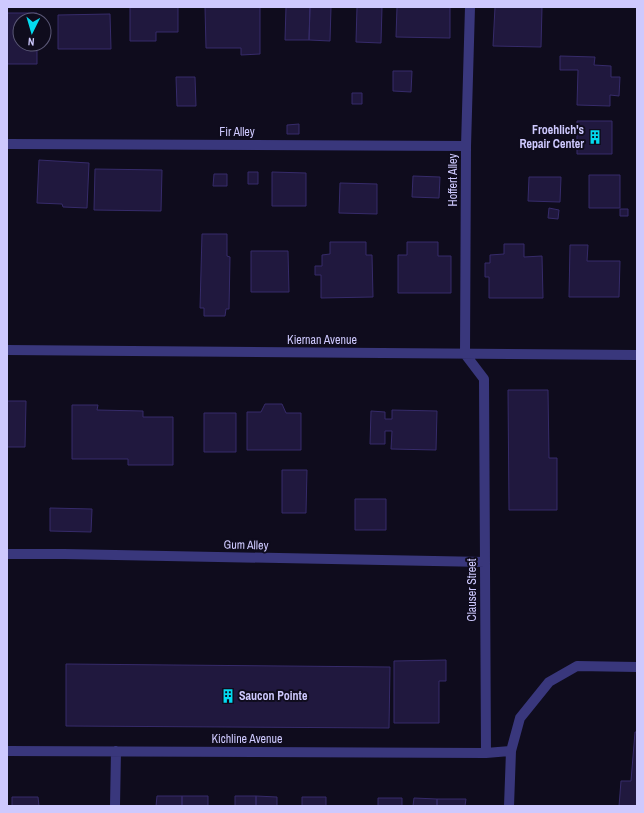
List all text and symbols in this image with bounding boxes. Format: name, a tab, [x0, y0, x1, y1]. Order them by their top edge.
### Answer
north arrow	[12, 12, 52, 52]
text: N	[27, 35, 35, 49]
place label: Froehlich's Repair Center	[519, 122, 585, 152]
street label: Fir Alley	[219, 124, 255, 140]
building icon: Froehlich's Repair Center	[587, 129, 603, 145]
street label: Hoffert Alley	[445, 153, 461, 206]
street label: Kiernan Avenue	[287, 332, 357, 348]
street label: Gum Alley	[223, 537, 269, 553]
street label: Clauser Street	[464, 558, 480, 621]
building icon: Saucon Pointe	[220, 688, 236, 704]
place label: Saucon Pointe	[239, 688, 308, 704]
street label: Kichline Avenue	[212, 731, 282, 747]

